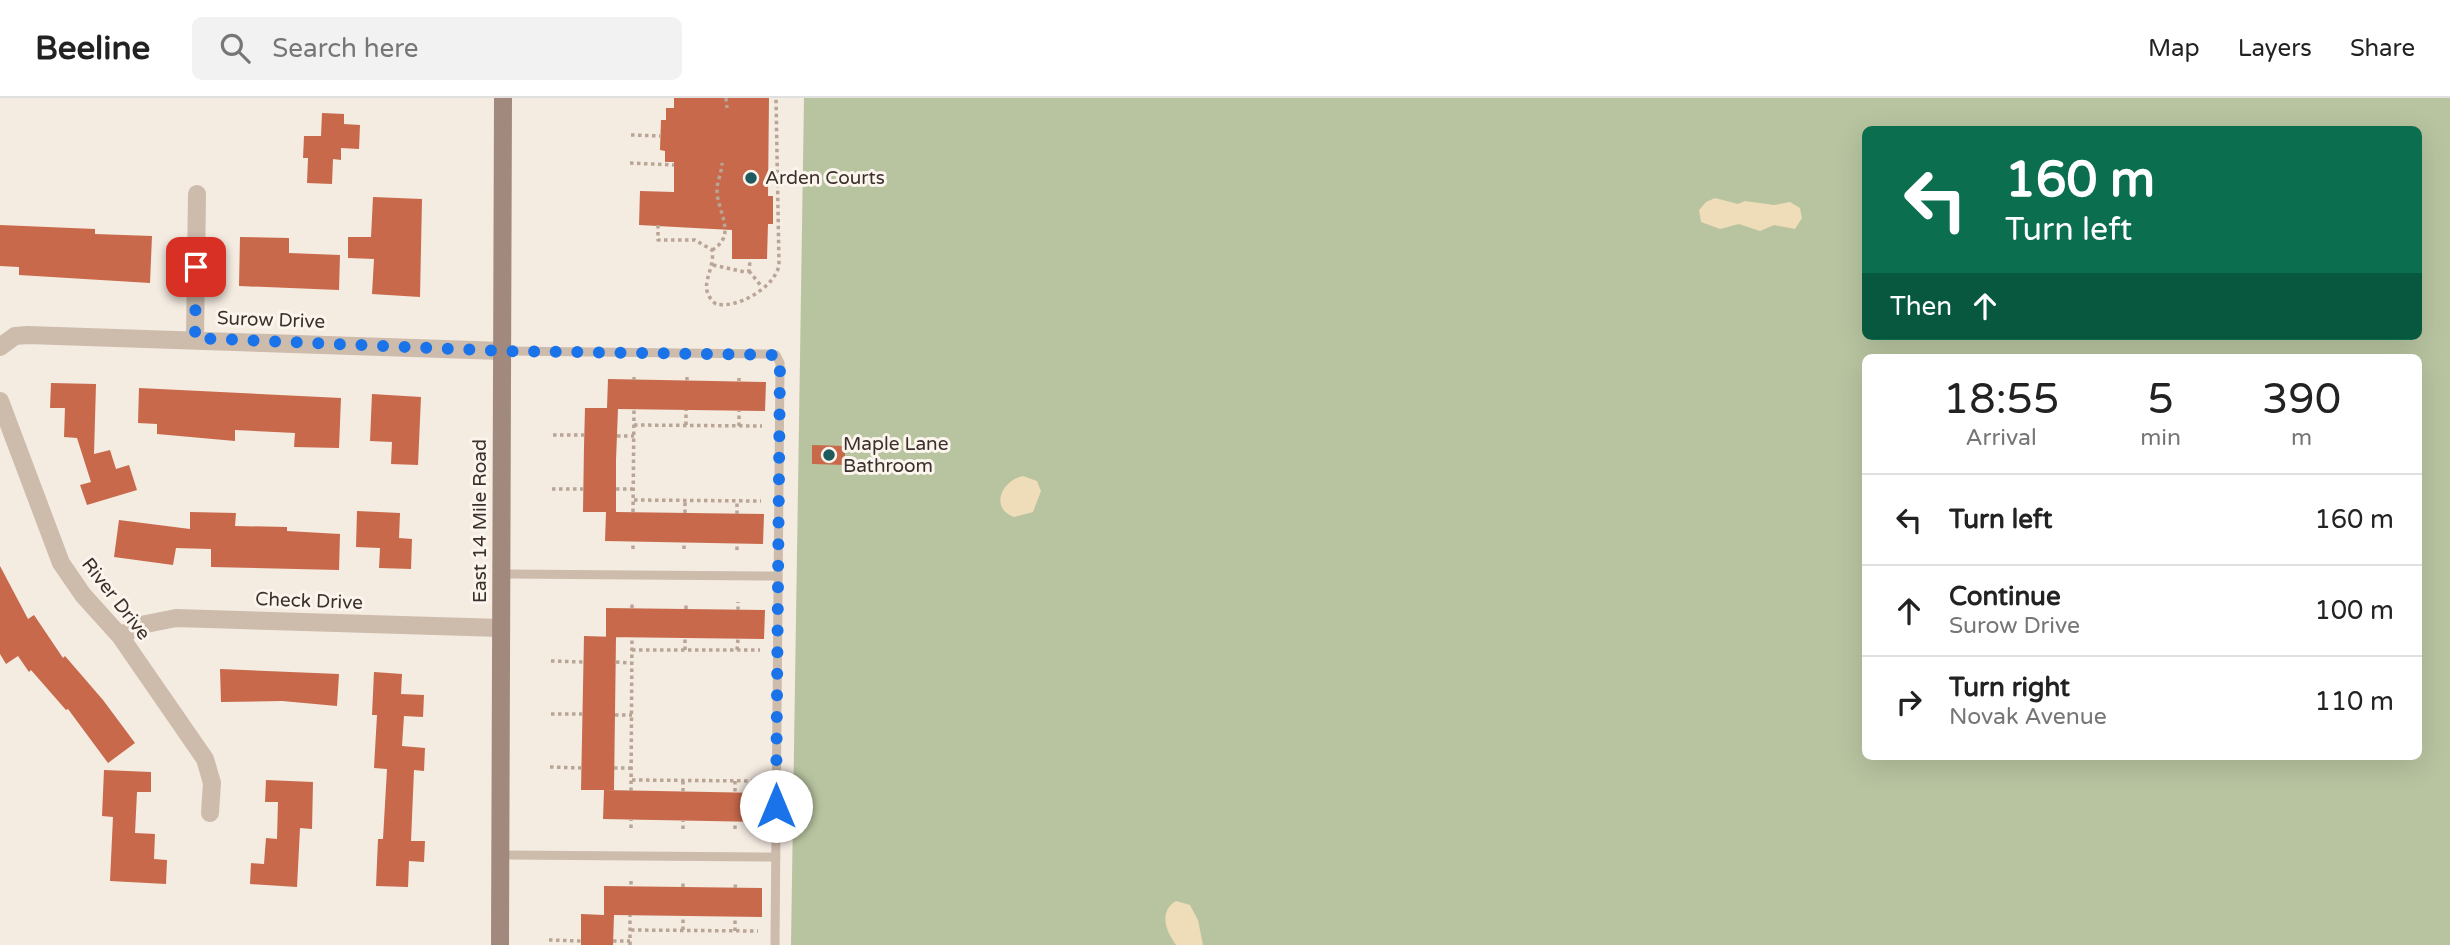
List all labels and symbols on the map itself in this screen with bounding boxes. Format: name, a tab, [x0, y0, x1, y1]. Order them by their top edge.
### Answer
place label: Arden Courts	[765, 167, 885, 189]
marker: Arden Courts	[743, 170, 759, 186]
pin	[166, 237, 226, 297]
street label: Surow Drive	[216, 307, 326, 333]
place label: Maple Lane Bathroom	[843, 433, 948, 477]
street label: East 14 Mile Road	[469, 439, 491, 603]
marker: Maple Lane Bathroom	[821, 447, 837, 463]
street label: River Drive	[77, 554, 155, 644]
street label: Check Drive	[255, 588, 363, 614]
position arrow	[739, 769, 813, 843]

